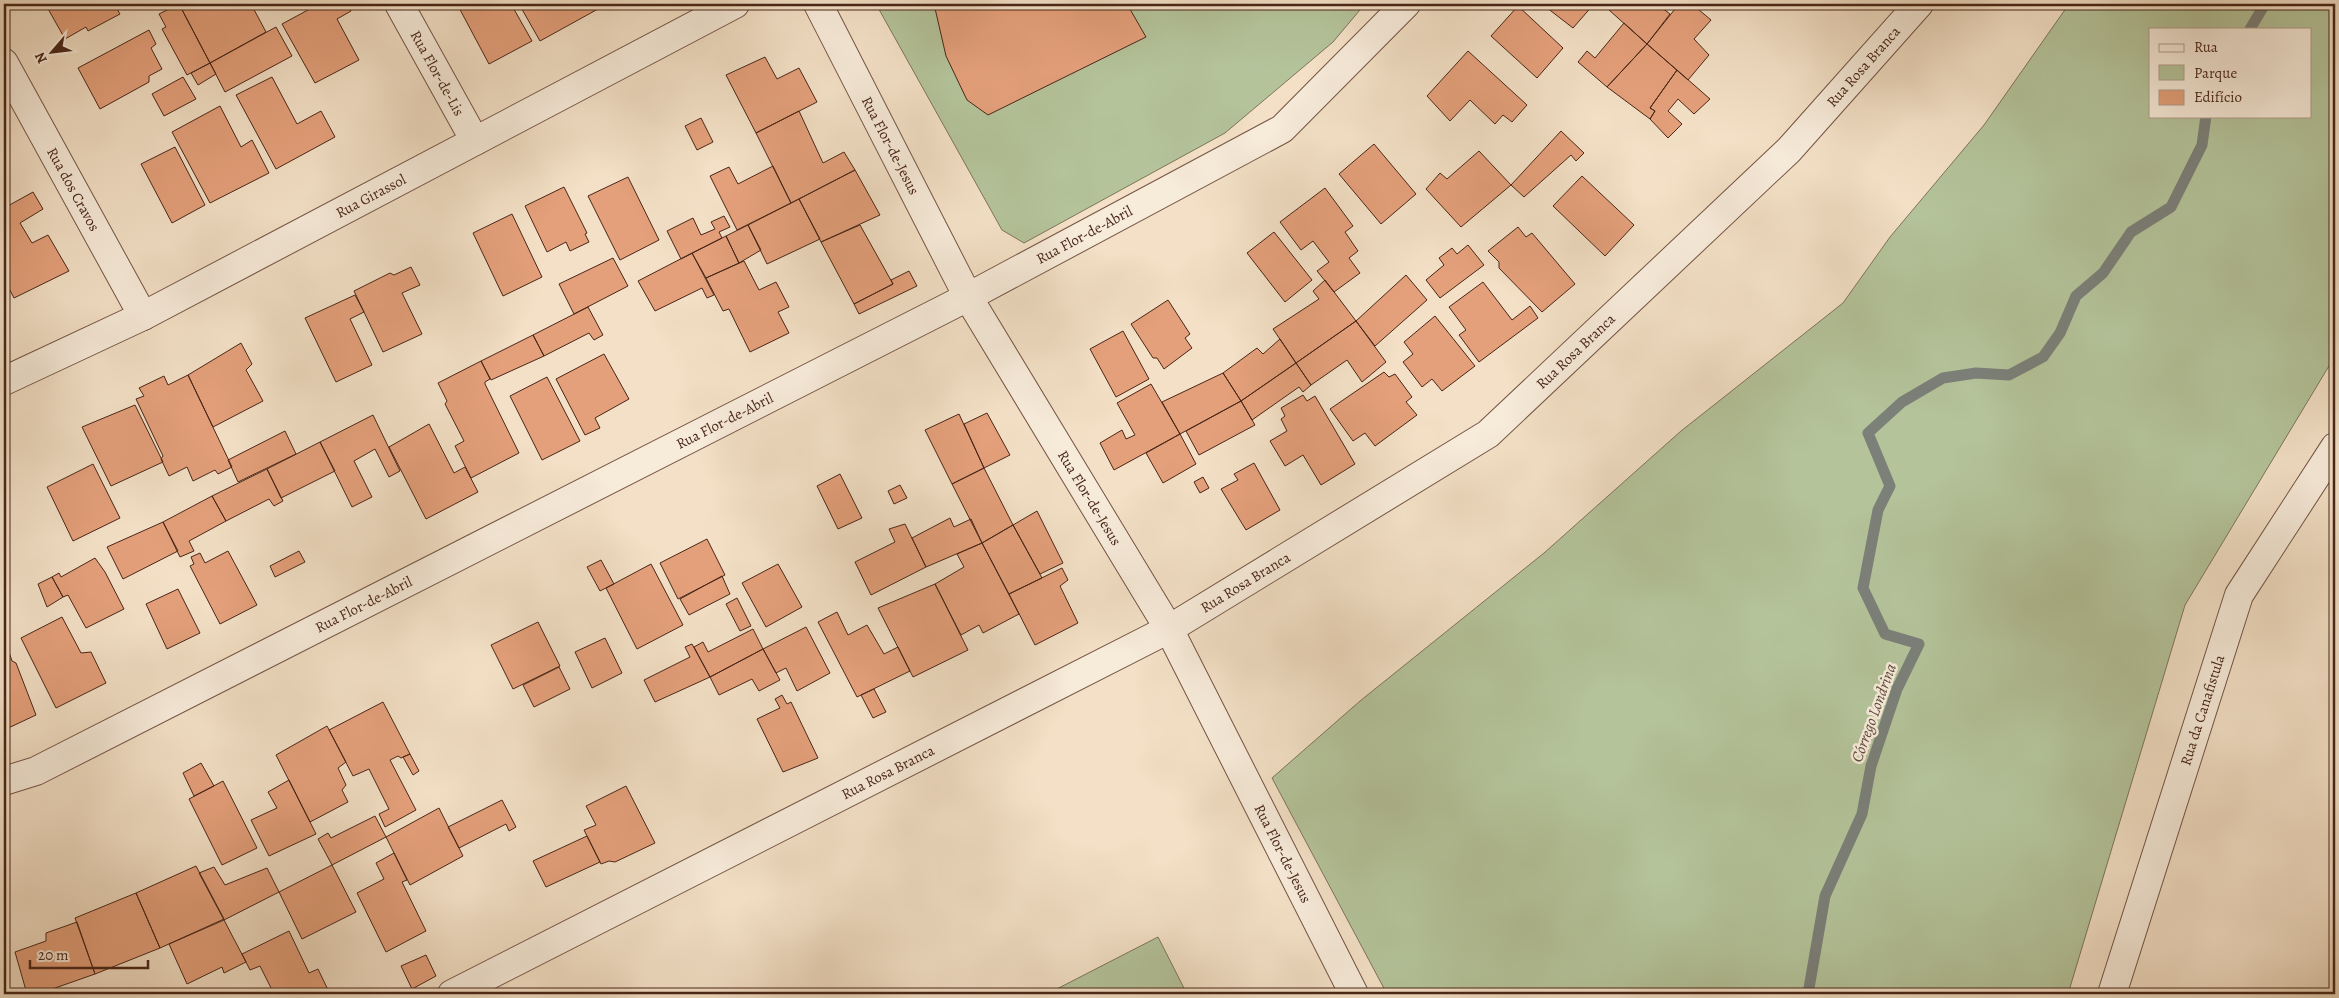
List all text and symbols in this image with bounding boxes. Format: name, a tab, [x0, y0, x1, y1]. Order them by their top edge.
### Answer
street label: Rua Rosa Branca	[1822, 22, 1905, 111]
street label: Rua Flor-de-Lis	[406, 27, 469, 119]
north arrow	[28, 28, 78, 78]
legend	[2149, 28, 2312, 118]
text: Rua	[2194, 37, 2218, 57]
text: N	[30, 49, 52, 67]
text: Parque	[2194, 63, 2237, 83]
text: Edifício	[2194, 87, 2242, 107]
street label: Rua Flor-de-Jesus	[857, 93, 924, 198]
street label: Rua dos Cravos	[42, 144, 104, 235]
street label: Rua Girassol	[332, 169, 410, 223]
street label: Rua Flor-de-Abril	[1033, 201, 1136, 269]
street label: Rua Rosa Branca	[1532, 309, 1620, 394]
street label: Rua Flor-de-Abril	[673, 388, 777, 454]
street label: Rua Flor-de-Jesus	[1053, 446, 1126, 549]
street label: Rua Rosa Branca	[1197, 547, 1294, 617]
street label: Rua Flor-de-Abril	[312, 571, 416, 637]
street label: Rua da Canafistula	[2175, 652, 2229, 768]
water label: Córrego Londrina	[1846, 660, 1902, 765]
street label: Rua Rosa Branca	[838, 740, 938, 804]
street label: Rua Flor-de-Jesus	[1249, 801, 1316, 906]
scale bar	[30, 938, 148, 970]
text: 20 m	[38, 945, 69, 965]

